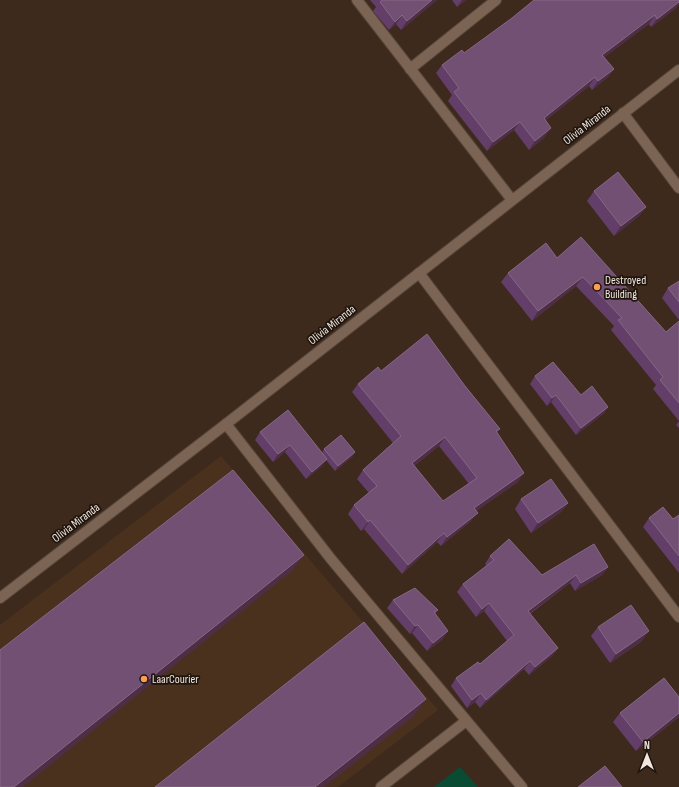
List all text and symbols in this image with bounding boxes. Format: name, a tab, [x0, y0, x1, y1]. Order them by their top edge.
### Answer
street label: Olivia Miranda	[560, 102, 614, 148]
place label: Destroyed Building	[605, 273, 646, 302]
marker: Destroyed Building	[592, 282, 602, 292]
street label: Olivia Miranda	[305, 302, 359, 348]
street label: Olivia Miranda	[49, 500, 103, 546]
place label: LaarCourier	[152, 672, 199, 687]
marker: LaarCourier	[139, 674, 149, 684]
north arrow	[627, 735, 667, 775]
text: N	[644, 739, 650, 752]

